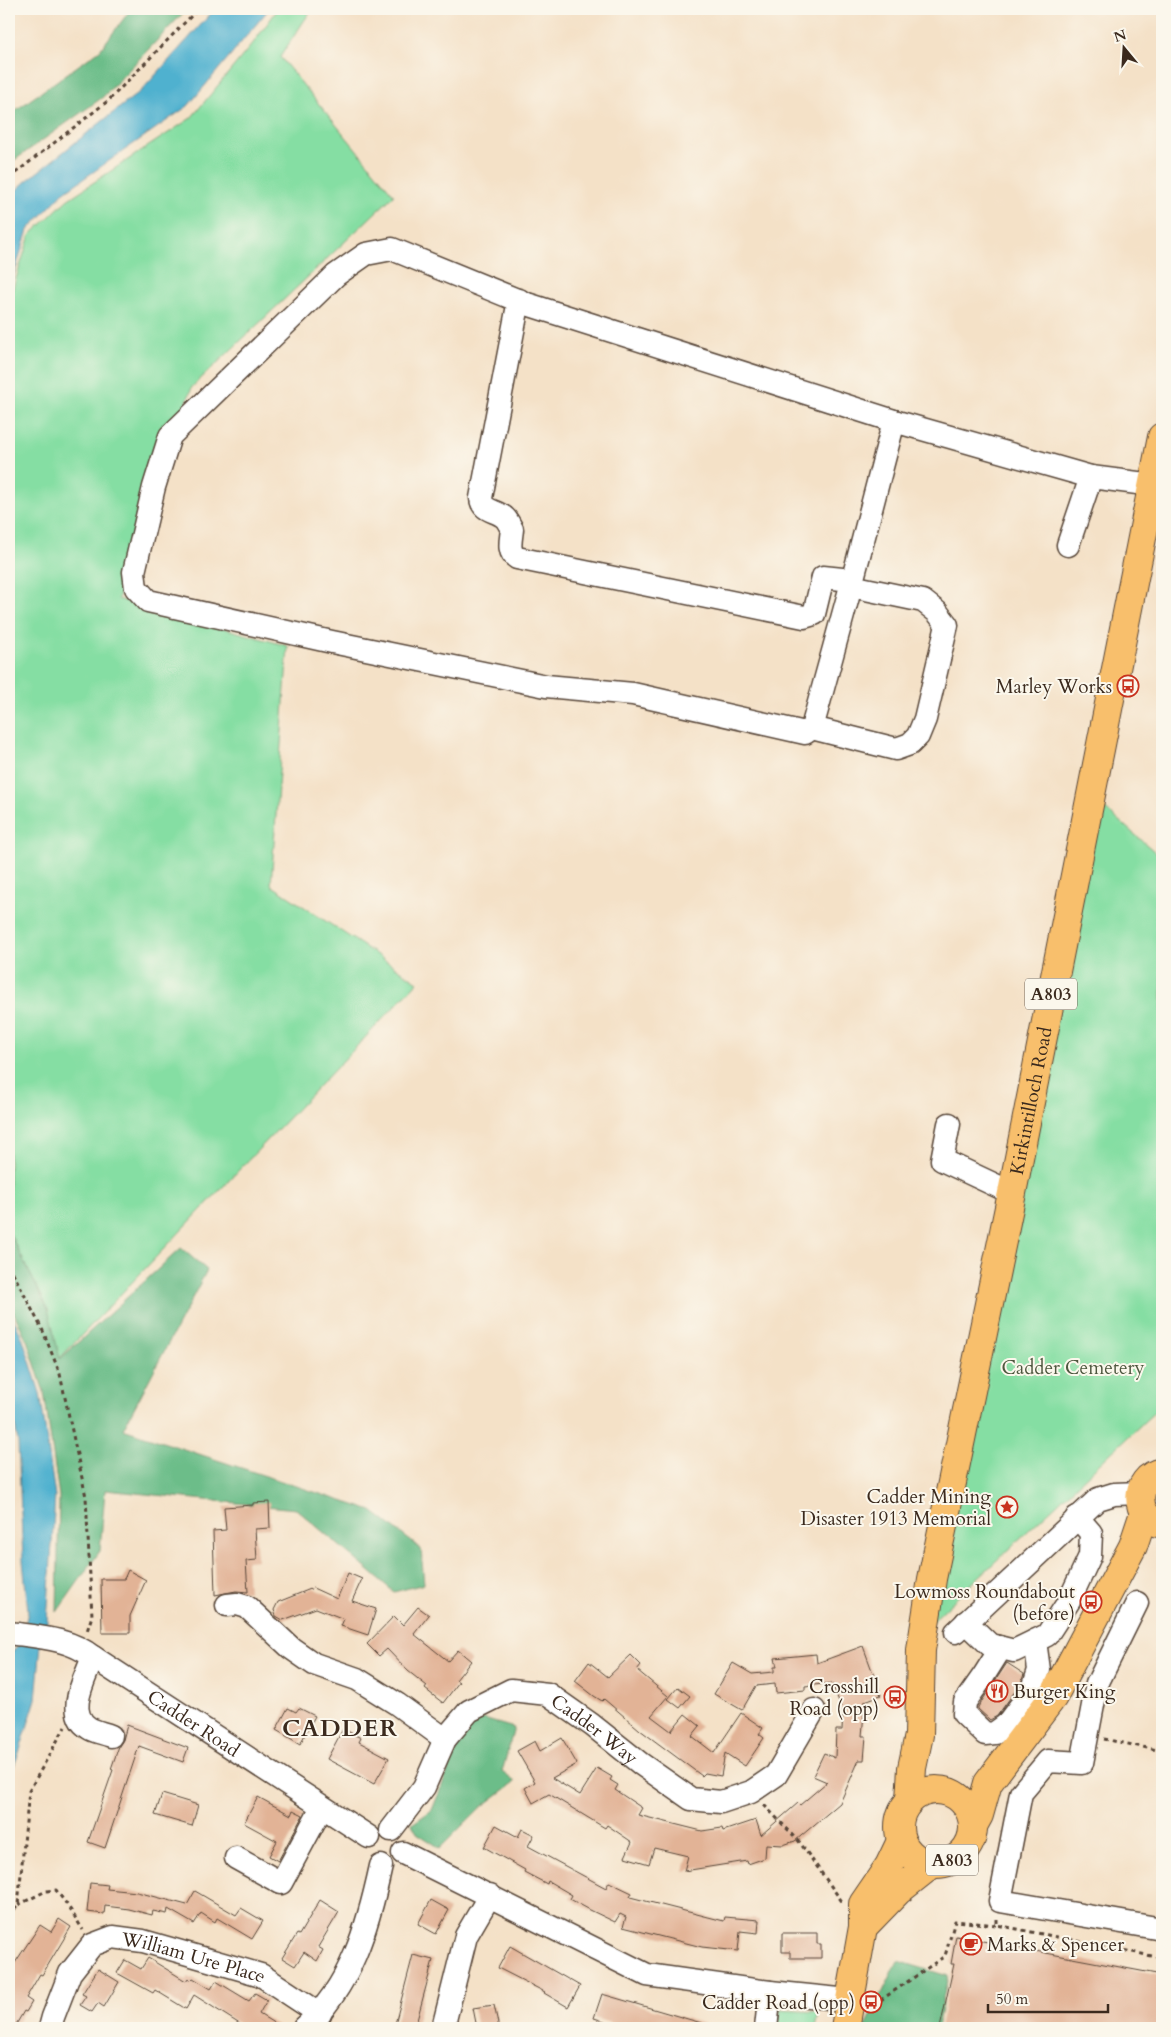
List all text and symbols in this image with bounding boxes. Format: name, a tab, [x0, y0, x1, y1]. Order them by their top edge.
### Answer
north arrow	[1098, 22, 1148, 72]
text: N	[1111, 25, 1129, 47]
place label: Marley Works	[996, 674, 1112, 700]
bus stop icon: Marley Works	[1116, 674, 1140, 698]
road number: A803	[1025, 979, 1077, 1010]
street label: Kirkintilloch Road	[1004, 1025, 1059, 1177]
park label: Cadder Cemetery	[1001, 1355, 1145, 1381]
place label: Cadder Mining Disaster 1913 Memorial	[800, 1484, 991, 1532]
place icon: Cadder Mining Disaster 1913 Memorial	[995, 1495, 1019, 1519]
place label: Lowmoss Roundabout (before)	[894, 1579, 1075, 1627]
bus stop icon: Lowmoss Roundabout (before)	[1079, 1590, 1103, 1614]
place label: Crosshill Road (opp)	[790, 1674, 879, 1722]
restaurant icon: Burger King	[985, 1679, 1009, 1703]
place label: Burger King	[1013, 1679, 1116, 1705]
street label: Cadder Road	[142, 1684, 245, 1763]
bus stop icon: Crosshill Road (opp)	[883, 1685, 907, 1709]
street label: Cadder Way	[546, 1688, 643, 1771]
district label: CADDER	[282, 1712, 398, 1745]
road number: A803	[926, 1844, 978, 1876]
street label: William Ure Place	[119, 1926, 271, 1989]
cafe icon: Marks & Spencer	[959, 1932, 983, 1956]
place label: Marks & Spencer	[987, 1932, 1124, 1958]
scale bar	[988, 1982, 1108, 2014]
text: 50 m	[996, 1989, 1028, 2009]
place label: Cadder Road (opp)	[702, 1990, 855, 2016]
bus stop icon: Cadder Road (opp)	[859, 1990, 883, 2014]

